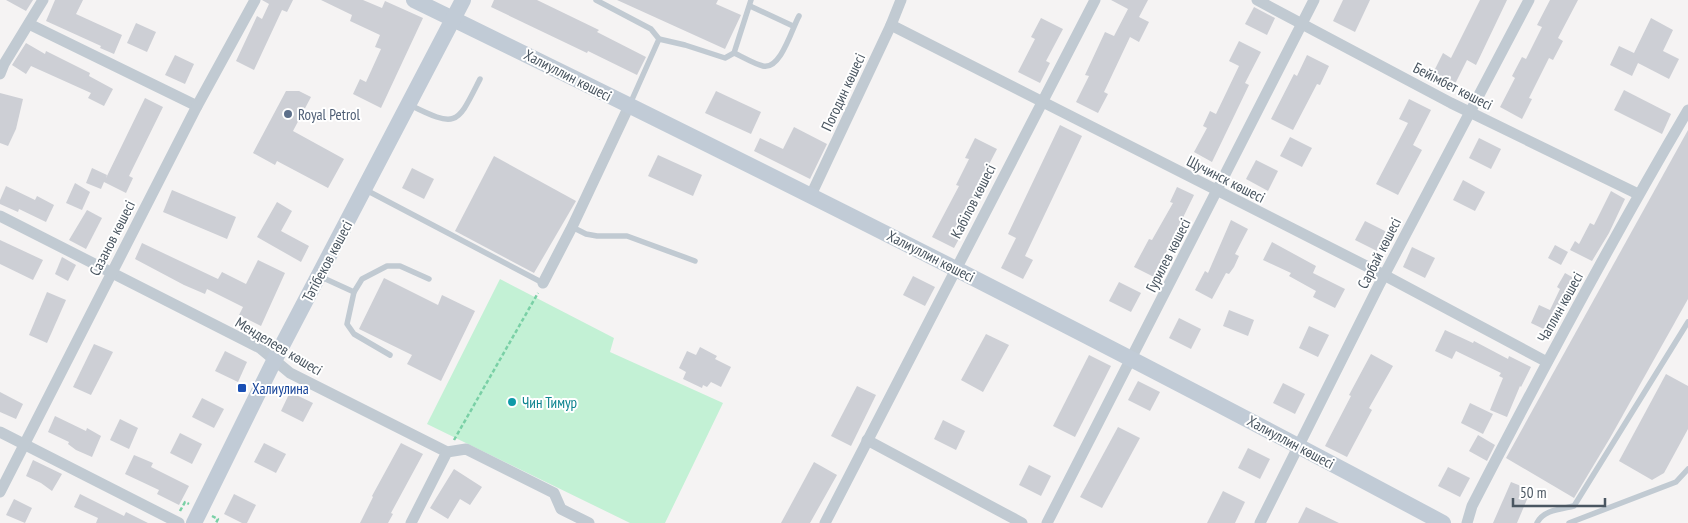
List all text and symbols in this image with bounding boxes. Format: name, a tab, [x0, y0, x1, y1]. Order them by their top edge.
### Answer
street label: Халиуллин көшесі	[521, 45, 615, 105]
street label: Погодин көшесі	[817, 50, 869, 134]
street label: Бейімбет көшесі	[1410, 58, 1496, 114]
place label: Royal Petrol	[298, 105, 361, 124]
marker: Royal Petrol	[282, 108, 294, 120]
street label: Щучинск көшесі	[1184, 151, 1268, 207]
street label: Кабілов көшесі	[946, 161, 1000, 241]
street label: Сазанов көшесі	[85, 197, 139, 279]
street label: Сарбай көшесі	[1353, 214, 1405, 292]
street label: Гурилев көшесі	[1141, 215, 1195, 295]
street label: Тәтібеков көшесі	[298, 217, 356, 305]
street label: Халиуллин көшесі	[884, 226, 978, 286]
street label: Чаплин көшесі	[1533, 268, 1587, 346]
street label: Менделеев көшесі	[232, 313, 326, 379]
place label: Халиулина	[252, 379, 309, 398]
marker: Халиулина	[236, 382, 248, 394]
place label: Чин Тимур	[522, 393, 577, 412]
marker: Чин Тимур	[506, 396, 518, 408]
street label: Халиуллин көшесі	[1244, 411, 1338, 473]
scale bar	[1513, 476, 1606, 508]
text: 50 m	[1520, 483, 1546, 502]

